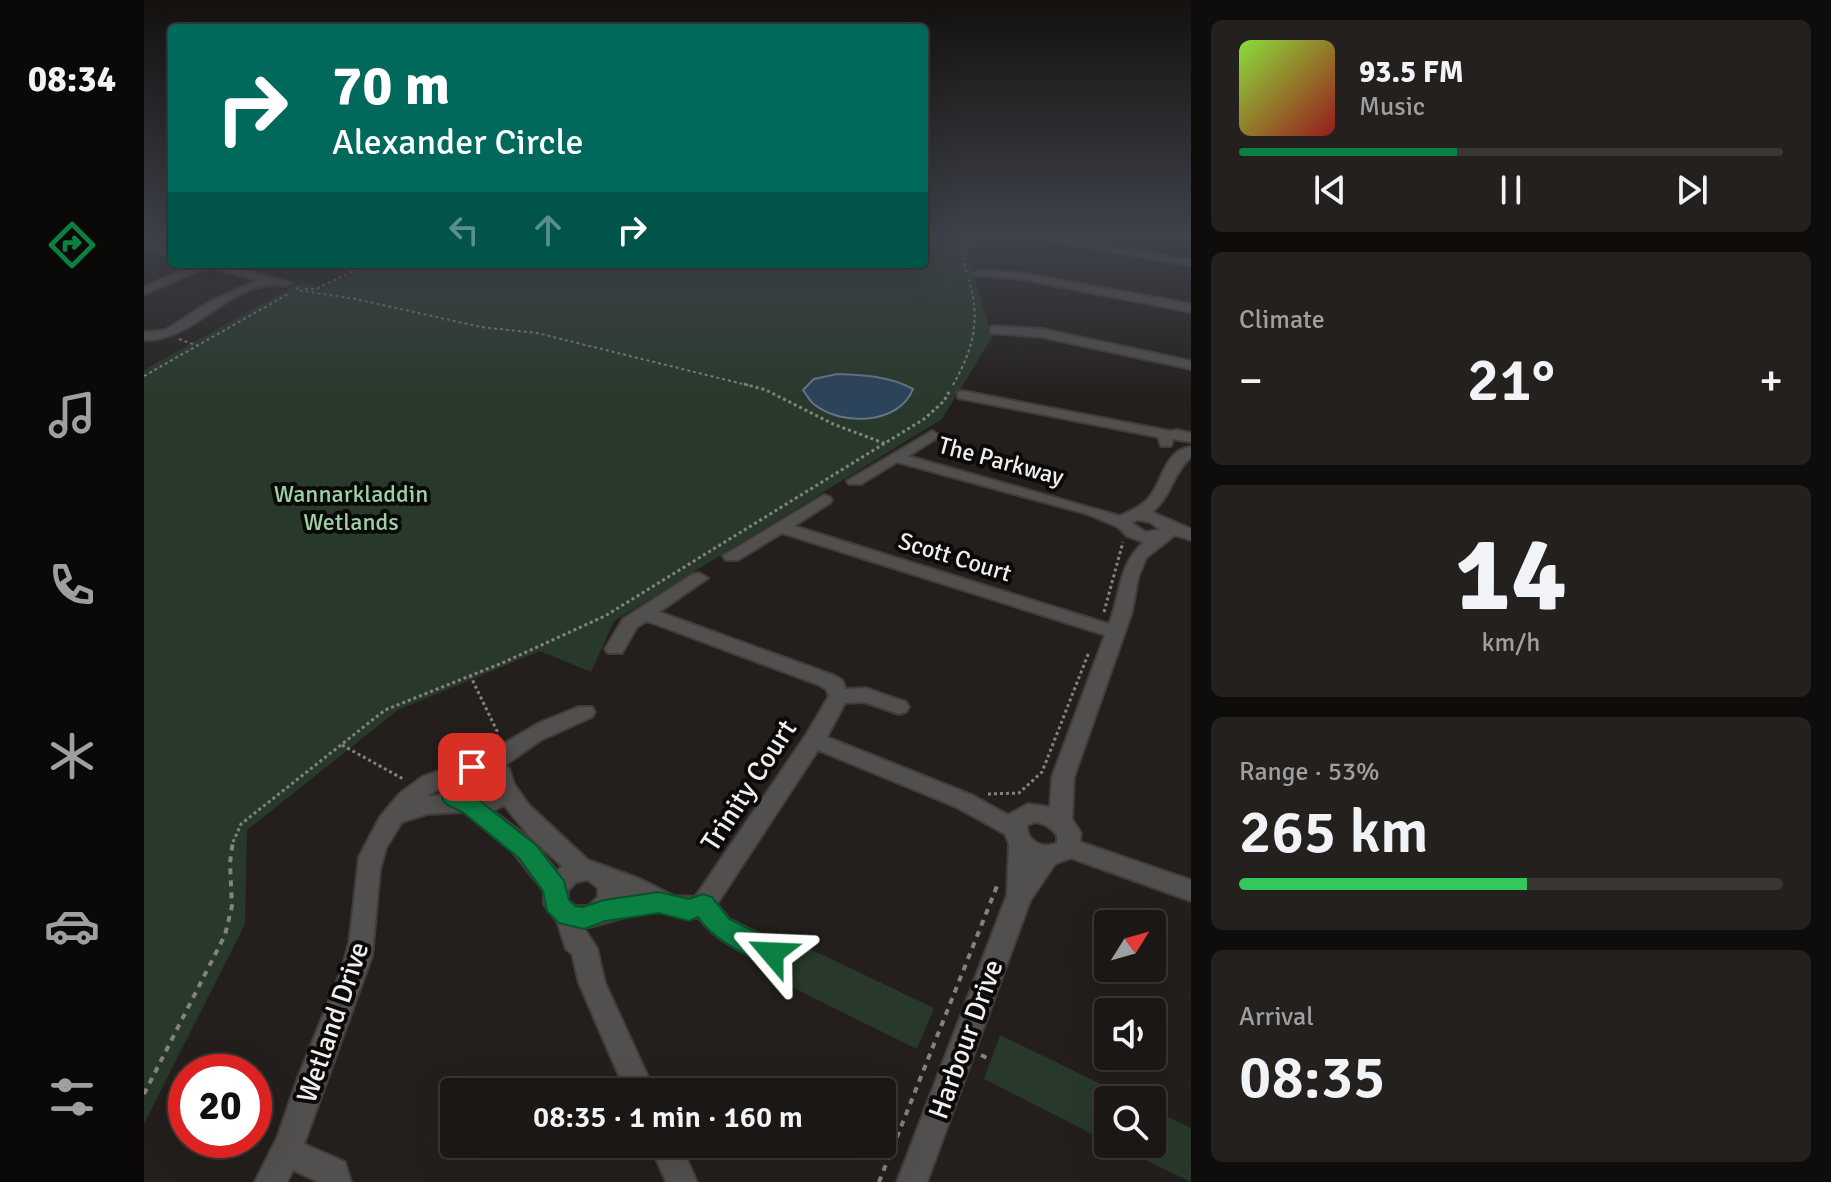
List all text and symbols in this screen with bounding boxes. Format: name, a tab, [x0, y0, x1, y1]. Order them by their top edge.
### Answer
text: 70 m	[332, 51, 450, 120]
text: 93.5 FM	[1359, 54, 1464, 91]
icon: right	[200, 56, 304, 160]
text: 08:34	[28, 57, 116, 102]
text: Music	[1359, 91, 1425, 123]
text: Alexander Circle	[332, 120, 584, 165]
icon: previous	[1308, 168, 1352, 212]
icon: pause	[1489, 168, 1533, 212]
icon: next	[1670, 168, 1714, 212]
icon: left	[442, 208, 486, 252]
icon: ahead	[526, 208, 570, 252]
icon: right	[610, 208, 654, 252]
icon: directions	[44, 217, 100, 273]
text: Climate	[1239, 304, 1325, 336]
text: 21°	[1467, 344, 1555, 418]
text: −	[1239, 354, 1263, 408]
text: +	[1759, 354, 1783, 408]
icon: music	[44, 387, 100, 443]
street label: The Parkway	[935, 430, 1067, 492]
park label: Wannarkladdin Wetlands	[274, 479, 428, 537]
text: 14	[1455, 511, 1567, 639]
street label: Scott Court	[895, 526, 1015, 588]
icon: phone	[44, 557, 100, 613]
text: km/h	[1482, 627, 1540, 659]
street label: Trinity Court	[694, 713, 804, 858]
icon: climate	[44, 728, 100, 784]
pin	[438, 733, 506, 801]
icon: arrive	[450, 745, 494, 789]
text: Range · 53%	[1239, 756, 1380, 788]
text: 265 km	[1239, 796, 1428, 870]
icon: car	[44, 898, 100, 954]
north arrow	[1094, 910, 1166, 982]
map controls	[1094, 910, 1166, 1158]
position arrow	[730, 911, 814, 995]
street label: Wetland Drive	[290, 937, 376, 1107]
street label: Harbour Drive	[921, 955, 1010, 1124]
button: sound	[1094, 998, 1166, 1070]
text: Arrival	[1239, 1001, 1314, 1033]
text: 08:35	[1239, 1041, 1386, 1115]
speed limit sign: 20	[168, 1054, 272, 1158]
icon: filters	[44, 1069, 100, 1125]
button: search	[1094, 1086, 1166, 1158]
text: 08:35 · 1 min · 160 m	[533, 1099, 803, 1136]

